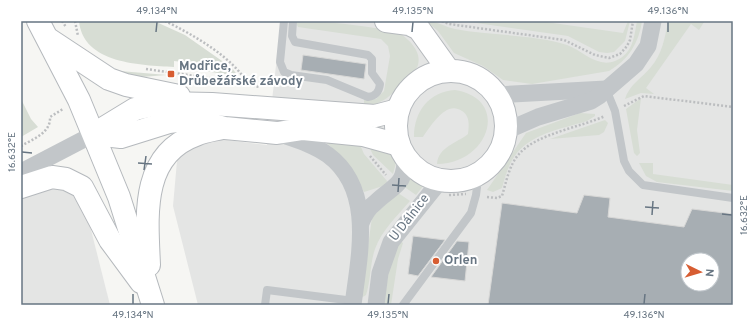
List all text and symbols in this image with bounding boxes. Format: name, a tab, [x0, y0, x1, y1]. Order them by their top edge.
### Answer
text: 49.134°N	[136, 5, 178, 18]
text: 49.135°N	[392, 5, 434, 18]
text: 49.136°N	[647, 5, 689, 18]
place label: Modřice, Drůbežářské závody	[179, 59, 304, 90]
marker: Modřice, Drůbežářské závody	[166, 69, 176, 79]
text: 16.632°E	[6, 132, 19, 172]
street label: U Dálnice	[387, 191, 433, 245]
text: 16.632°E	[738, 195, 751, 235]
north arrow	[680, 252, 720, 292]
place label: Orlen	[444, 253, 478, 269]
marker: Orlen	[431, 256, 441, 266]
text: N	[702, 268, 716, 277]
text: 49.134°N	[112, 309, 154, 322]
text: 49.135°N	[367, 309, 409, 322]
text: 49.136°N	[623, 309, 665, 322]

